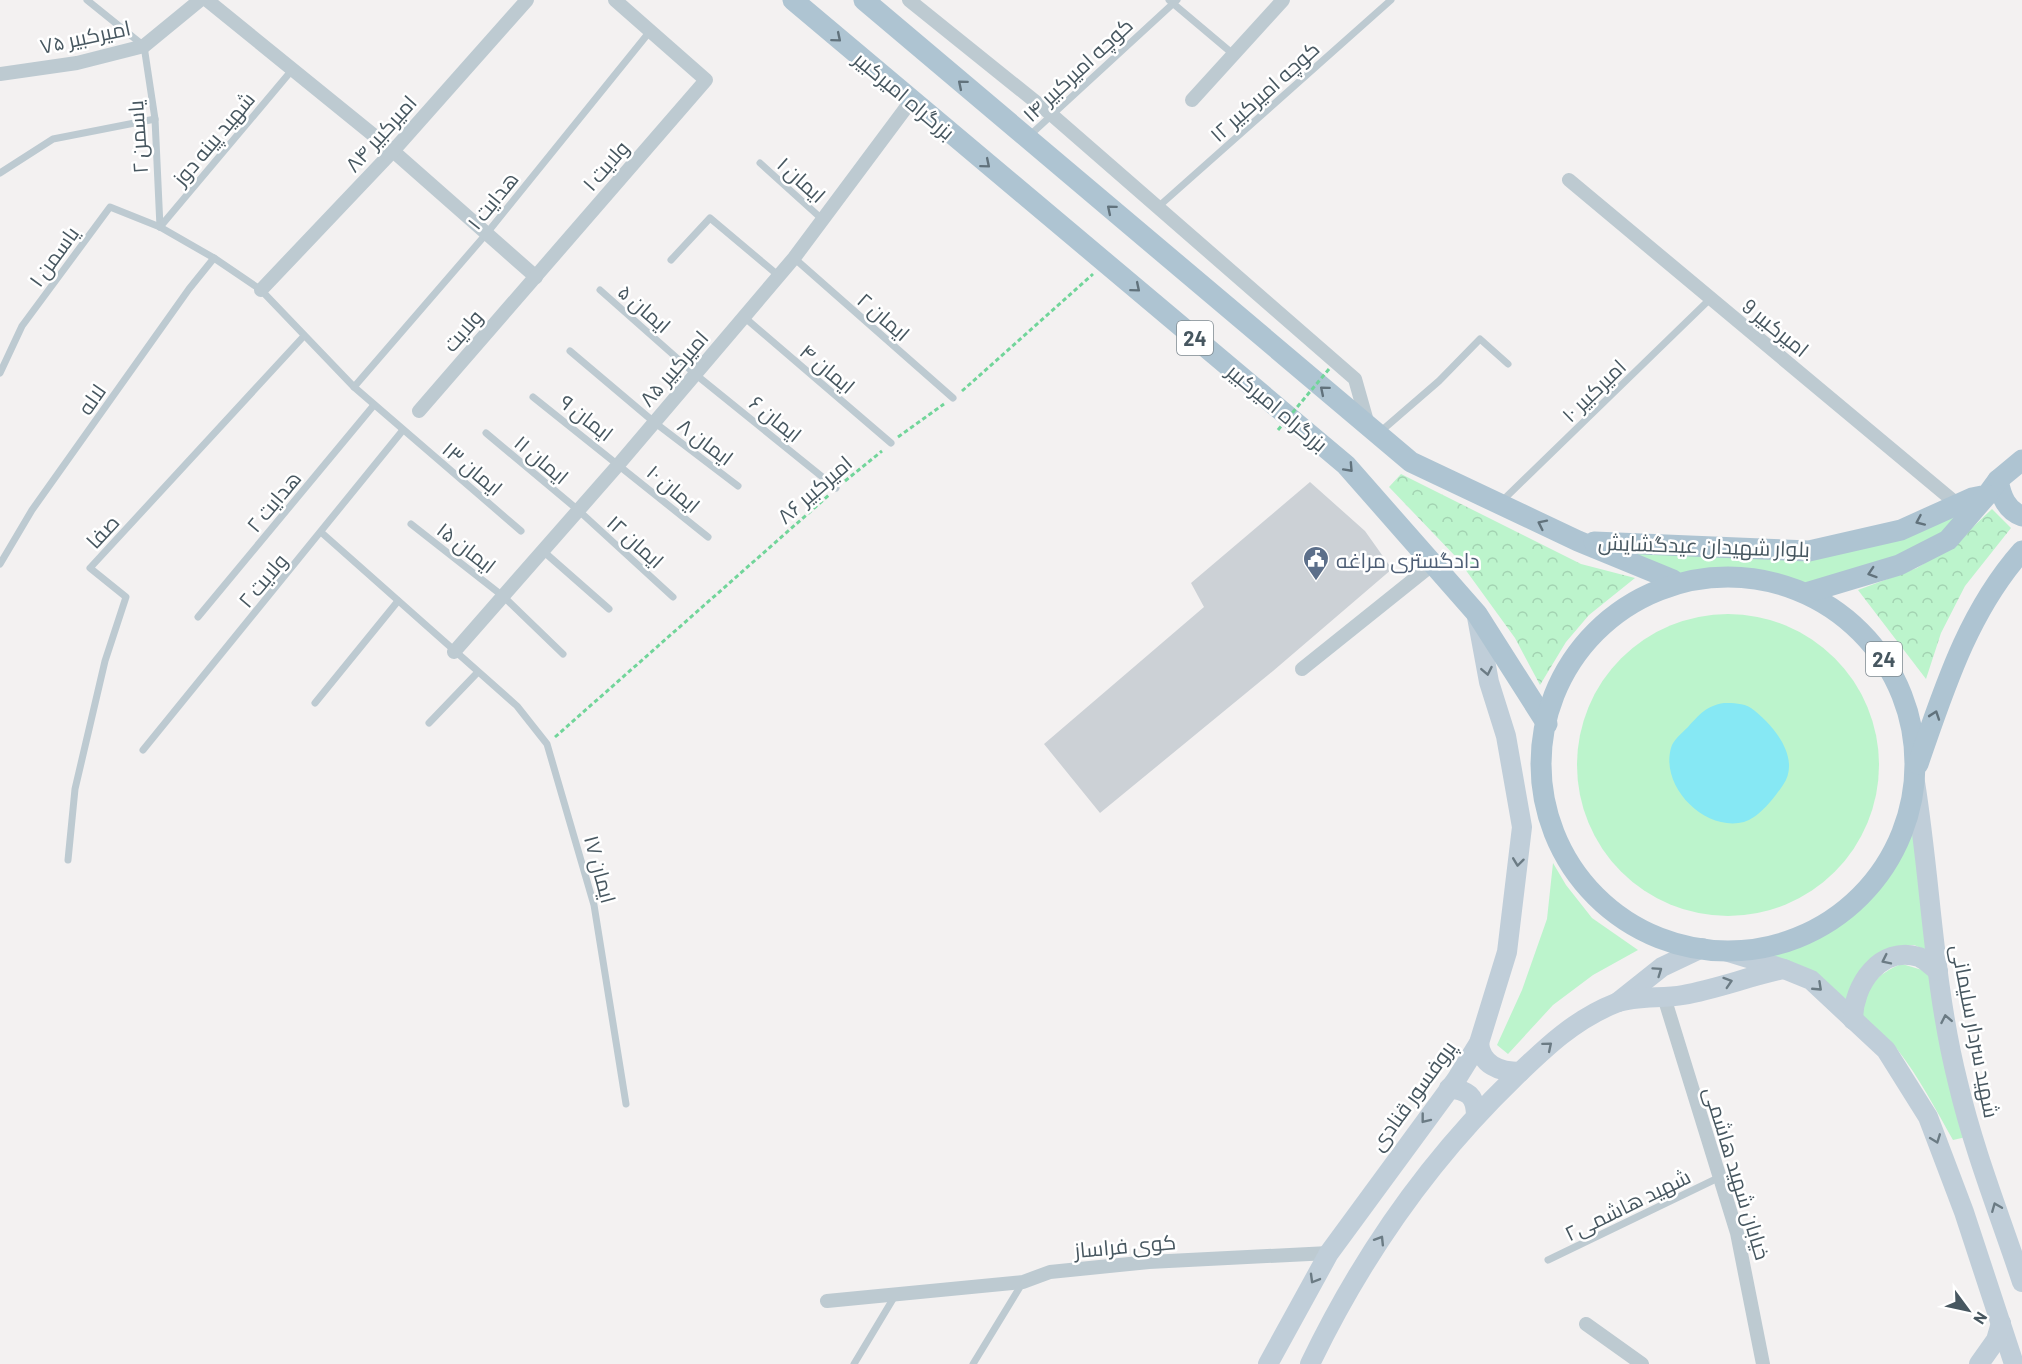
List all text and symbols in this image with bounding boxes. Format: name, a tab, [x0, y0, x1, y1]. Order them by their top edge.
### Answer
street label: کوچه امیرکبیر ۱۴	[1017, 12, 1139, 129]
street label: امیرکبیر ۷۵	[37, 14, 133, 59]
one-way arrow	[830, 31, 841, 42]
street label: کوچه امیرکبیر ۱۲	[1204, 35, 1326, 149]
street label: بزرگراه امیرکبیر	[848, 45, 960, 145]
one-way arrow	[958, 80, 969, 91]
street label: شهید پینه دوز	[166, 86, 262, 192]
street label: امیرکبیر ۸۴	[339, 89, 422, 177]
street label: یاسمن ۲	[122, 99, 154, 174]
street label: ولایت ۱	[576, 135, 634, 196]
street label: ایمان ۱	[771, 151, 831, 209]
one-way arrow	[979, 156, 990, 167]
street label: هدایت ۱	[461, 166, 523, 234]
one-way arrow	[1107, 206, 1118, 217]
street label: یاسمن ۱	[23, 221, 85, 292]
street label: ایمان ۵	[612, 278, 676, 339]
one-way arrow	[1129, 281, 1140, 292]
street label: ایمان ۲	[852, 287, 915, 347]
street label: امیرکبیر 9	[1737, 293, 1814, 362]
street label: ولایت	[437, 304, 488, 357]
road number: 24	[1177, 321, 1213, 355]
street label: امیرکبیر ۸۵	[633, 325, 713, 412]
street label: ایمان ۴	[794, 338, 860, 400]
street label: امیرکبیر ۱۰	[1556, 353, 1631, 427]
street label: بزرگراه امیرکبیر	[1221, 357, 1333, 457]
street label: لاله	[72, 379, 110, 419]
one-way arrow	[1320, 386, 1331, 397]
street label: ایمان ۹	[554, 388, 619, 447]
street label: ایمان ۶	[744, 389, 807, 448]
street label: ایمان ۸	[672, 412, 739, 472]
street label: ایمان ۱۱	[509, 429, 574, 490]
street label: ایمان ۱۳	[437, 436, 508, 502]
street label: امیرکبیر ۸۶	[772, 450, 857, 529]
street label: ایمان ۱۰	[641, 459, 706, 519]
one-way arrow	[1342, 462, 1353, 472]
street label: هدایت ۲	[240, 466, 306, 536]
street label: صفا	[80, 509, 124, 553]
street label: ایمان ۱۲	[601, 509, 669, 574]
one-way arrow	[1916, 514, 1927, 526]
street label: ایمان ۱۵	[431, 516, 501, 579]
one-way arrow	[1538, 519, 1549, 531]
street label: بلوار شهیدان عیدگشایش	[1598, 529, 1810, 563]
public building icon: دادگستری مراغه	[1301, 544, 1331, 582]
place label: دادگستری مراغه	[1336, 547, 1480, 574]
street label: ولایت ۲	[232, 548, 293, 613]
one-way arrow	[1867, 566, 1878, 579]
road number: 24	[1866, 642, 1902, 676]
one-way arrow	[1481, 667, 1493, 676]
one-way arrow	[1927, 710, 1940, 721]
street label: ایمان ۱۷	[578, 832, 622, 906]
one-way arrow	[1512, 857, 1525, 867]
street label: شهید سردار سلیمانی	[1945, 942, 2005, 1120]
one-way arrow	[1882, 953, 1893, 965]
one-way arrow	[1651, 967, 1662, 978]
one-way arrow	[1722, 977, 1733, 990]
one-way arrow	[1811, 980, 1822, 991]
one-way arrow	[1940, 1015, 1952, 1024]
street label: پروفسور قنادی	[1364, 1035, 1463, 1157]
one-way arrow	[1541, 1042, 1552, 1053]
street label: خیابان شهید هاشمی	[1698, 1083, 1776, 1263]
one-way arrow	[1422, 1112, 1433, 1123]
one-way arrow	[1929, 1133, 1942, 1144]
street label: شهید هاشمی۲	[1560, 1163, 1695, 1247]
one-way arrow	[1991, 1202, 2003, 1213]
street label: کوی فراساز	[1072, 1228, 1177, 1264]
one-way arrow	[1372, 1236, 1384, 1246]
one-way arrow	[1310, 1273, 1321, 1283]
north arrow	[1938, 1280, 1998, 1340]
text: N	[1970, 1309, 1992, 1328]

